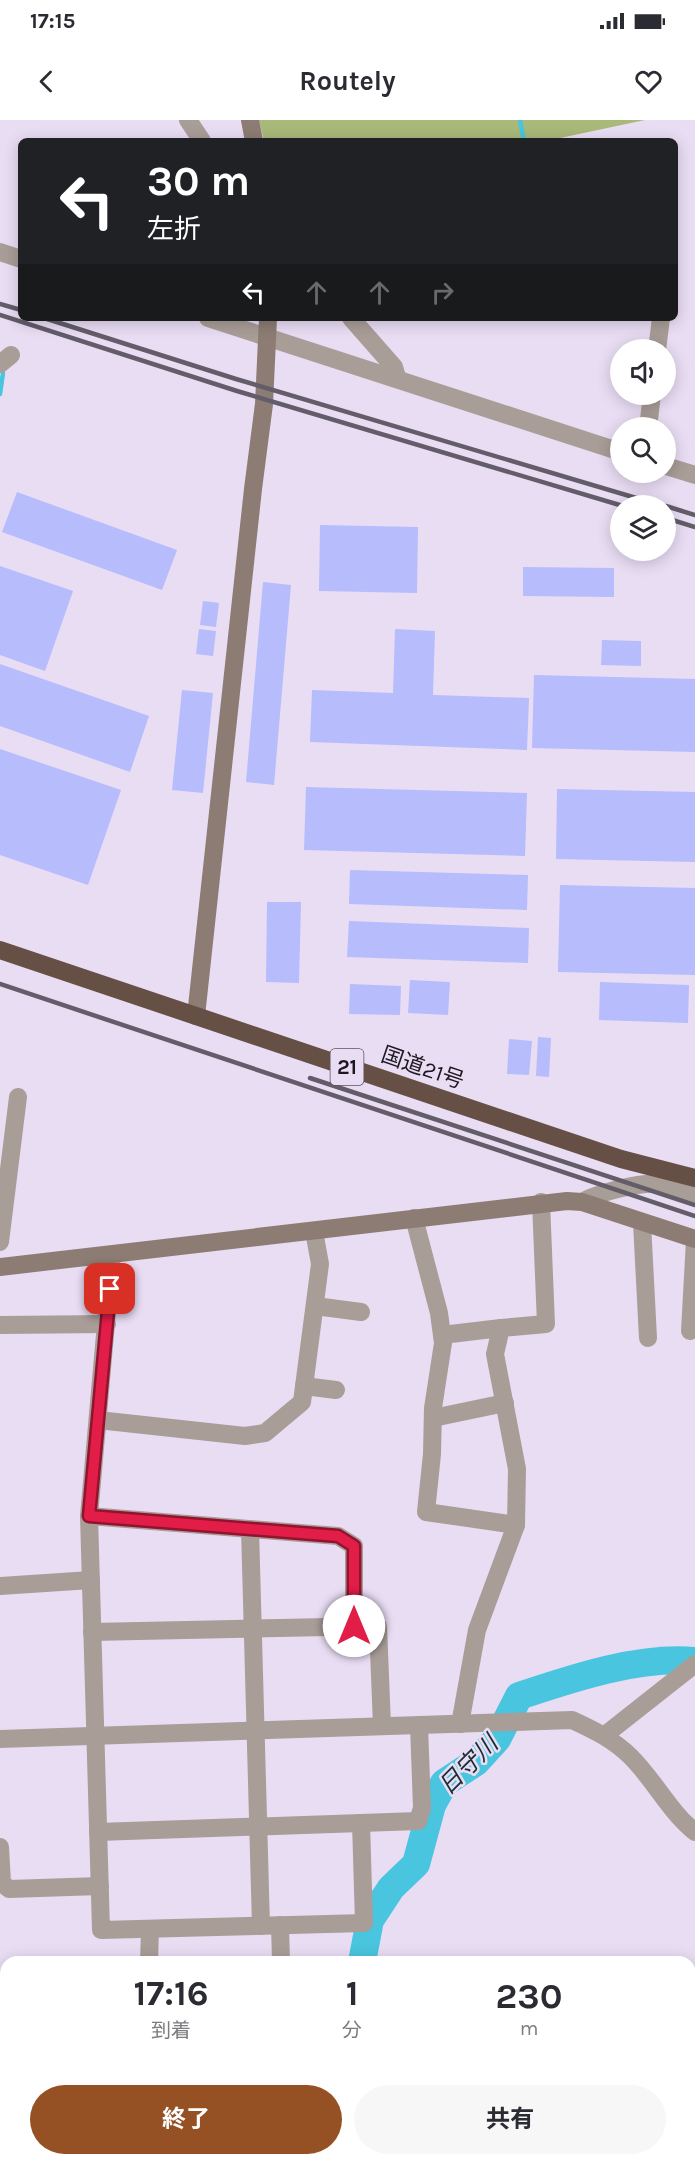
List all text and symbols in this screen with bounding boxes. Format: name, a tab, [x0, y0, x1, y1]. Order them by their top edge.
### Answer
text: 17:15	[30, 8, 75, 34]
icon: back	[30, 65, 63, 98]
text: Routely	[299, 65, 396, 97]
icon: heart	[632, 65, 665, 98]
text: 30 m	[147, 156, 250, 206]
icon: left	[48, 162, 126, 240]
text: 左折	[147, 213, 201, 245]
icon: left	[237, 276, 270, 309]
icon: ahead	[300, 276, 333, 309]
icon: ahead	[363, 276, 396, 309]
icon: right	[426, 276, 459, 309]
map controls	[610, 339, 676, 561]
button: sound	[610, 339, 676, 405]
button: search	[610, 417, 676, 483]
button: layers	[610, 495, 676, 561]
street label: 国道21号	[378, 1042, 468, 1094]
road number: 21	[330, 1049, 364, 1085]
pin	[84, 1263, 135, 1314]
icon: arrive	[93, 1272, 126, 1305]
position arrow	[322, 1594, 386, 1658]
water label: 日守川	[433, 1728, 505, 1800]
text: 17:16	[133, 1972, 209, 2014]
text: 1	[346, 1972, 359, 2014]
text: 230	[496, 1975, 563, 2017]
text: m	[520, 2017, 538, 2040]
text: 到着	[151, 2019, 191, 2042]
text: 分	[342, 2019, 362, 2042]
button: 終了	[30, 2085, 342, 2154]
button: 共有	[354, 2085, 666, 2154]

